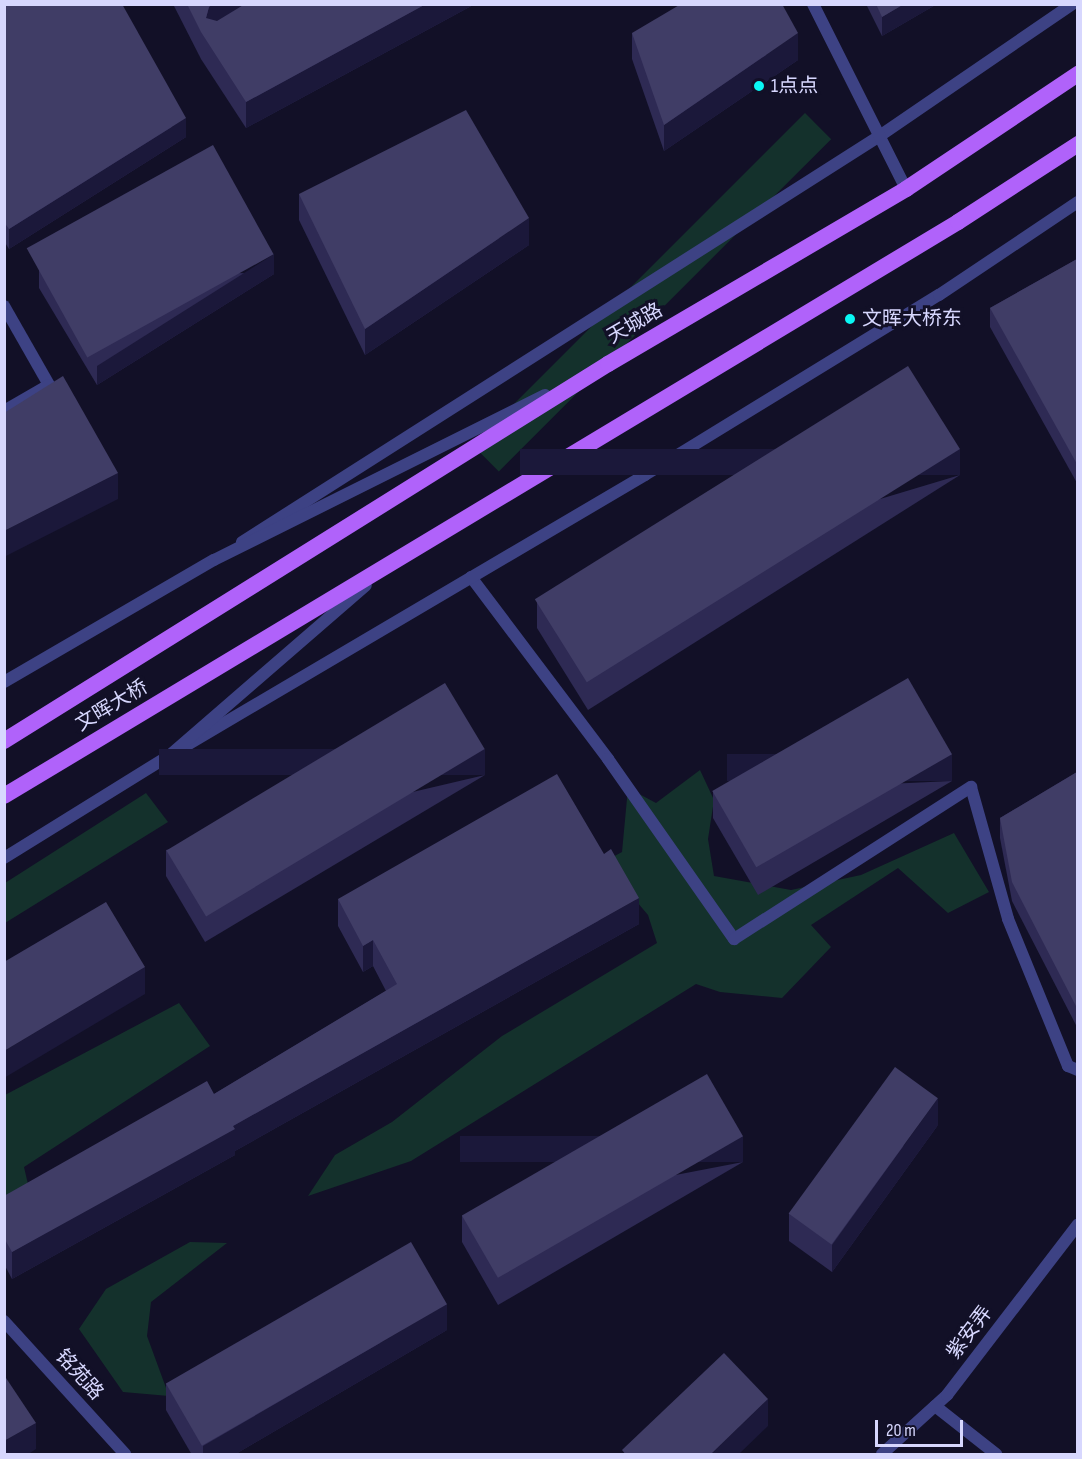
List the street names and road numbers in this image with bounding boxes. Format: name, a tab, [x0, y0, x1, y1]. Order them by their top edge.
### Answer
street label: 天城路	[603, 299, 667, 349]
street label: 文晖大桥	[72, 675, 152, 737]
street label: 紫安弄	[942, 1302, 998, 1364]
street label: 铭苑路	[50, 1345, 108, 1405]

